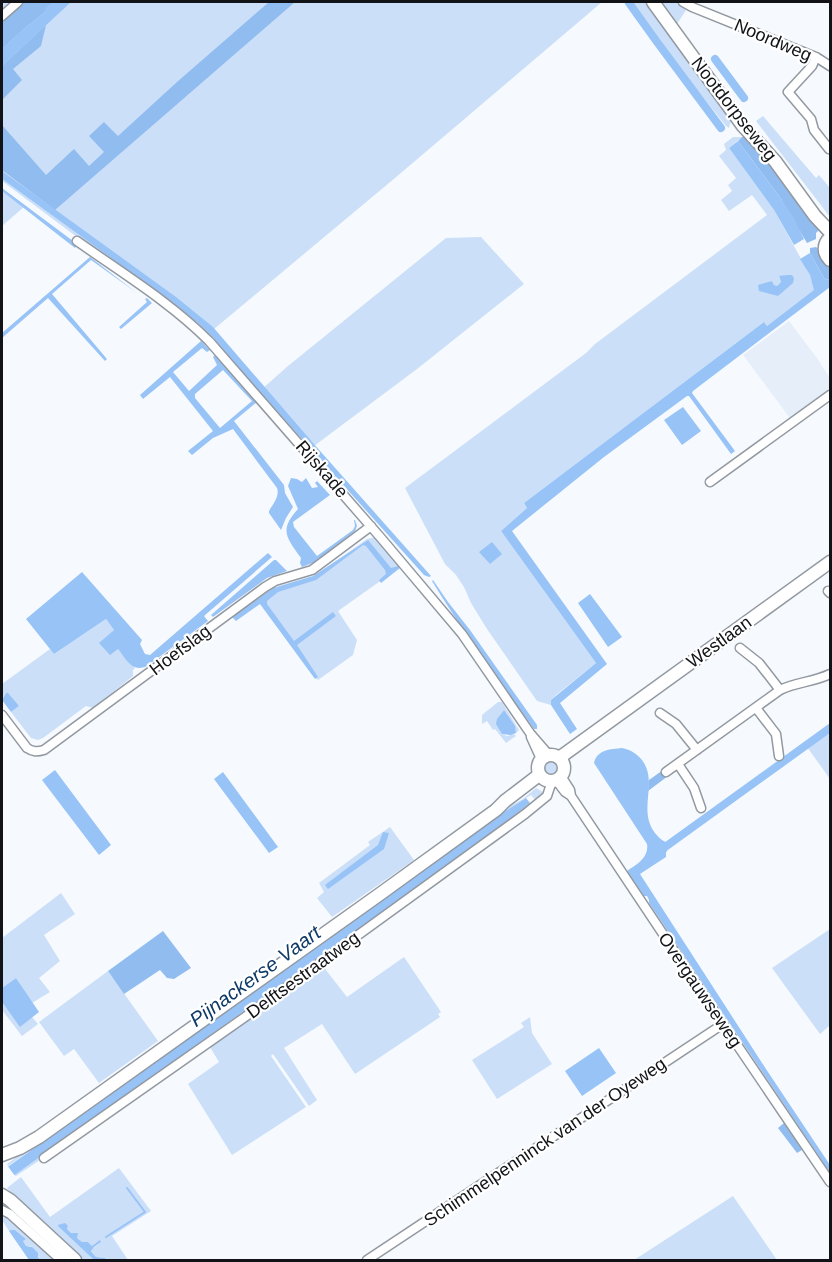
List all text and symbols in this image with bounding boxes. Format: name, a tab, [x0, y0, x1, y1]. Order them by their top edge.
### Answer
street label: Noordweg	[731, 15, 815, 65]
street label: Nootdorpseweg	[687, 53, 781, 165]
street label: Rijskade	[292, 436, 352, 502]
street label: Westlaan	[683, 612, 755, 672]
street label: Hoefslag	[146, 621, 214, 679]
water label: Pijnackerse Vaart	[185, 920, 326, 1031]
street label: Delftsestraatweg	[243, 928, 363, 1022]
street label: Overgauwseweg	[654, 929, 746, 1051]
street label: Schimmelpenninck van der Oyeweg	[420, 1053, 670, 1231]

